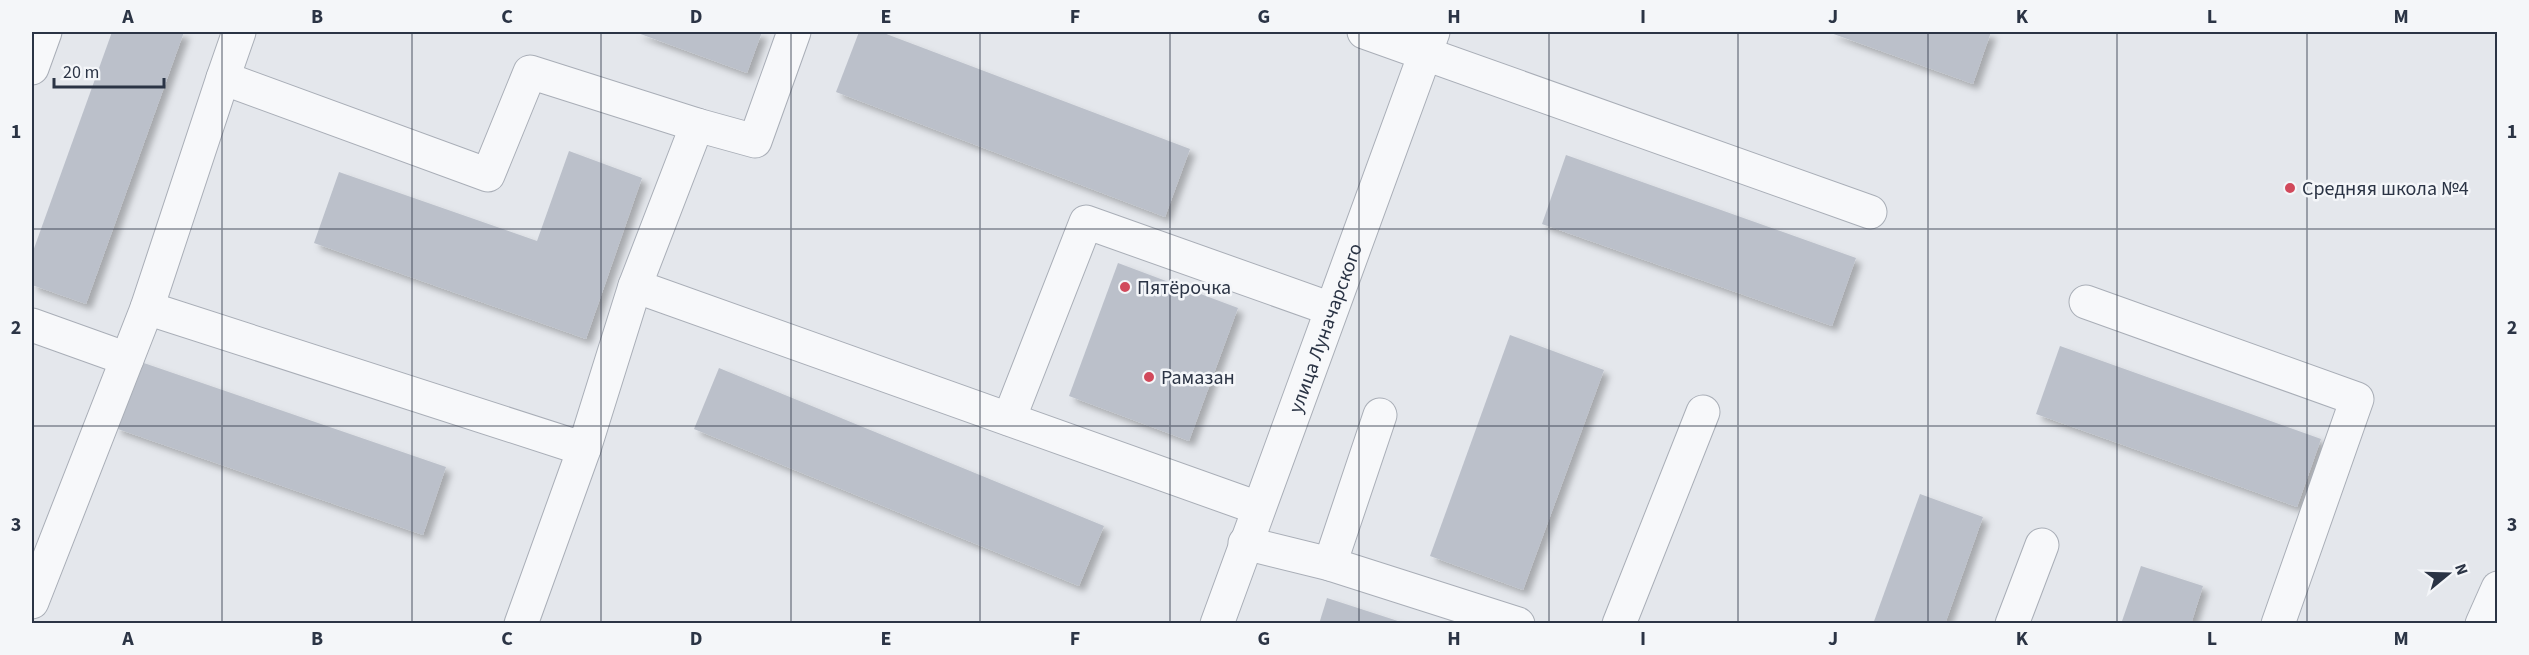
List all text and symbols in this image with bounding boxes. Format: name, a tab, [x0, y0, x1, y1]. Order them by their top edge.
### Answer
text: A	[121, 3, 134, 31]
text: B	[311, 3, 323, 31]
text: C	[501, 3, 513, 31]
text: D	[690, 3, 702, 31]
text: E	[881, 3, 891, 31]
text: F	[1070, 3, 1080, 31]
text: G	[1258, 3, 1270, 31]
text: H	[1447, 3, 1461, 31]
text: I	[1640, 3, 1646, 31]
text: J	[1828, 3, 1838, 31]
text: K	[2016, 3, 2029, 31]
text: L	[2207, 3, 2217, 31]
text: M	[2393, 3, 2409, 31]
scale bar	[54, 51, 164, 89]
text: 20 m	[63, 60, 99, 85]
text: 1	[11, 118, 21, 146]
text: 1	[2507, 118, 2517, 146]
place label: Средняя школа №4	[2302, 175, 2469, 203]
marker: Средняя школа №4	[2283, 181, 2297, 195]
street label: улица Луначарского	[1282, 240, 1370, 417]
place label: Пятёрочка	[1137, 274, 1231, 302]
marker: Пятёрочка	[1118, 280, 1132, 294]
text: 2	[11, 314, 21, 342]
text: 2	[2507, 314, 2517, 342]
place label: Рамазан	[1161, 364, 1235, 392]
marker: Рамазан	[1142, 370, 1156, 384]
text: 3	[11, 511, 21, 539]
text: 3	[2507, 511, 2517, 539]
north arrow	[2418, 544, 2478, 604]
text: N	[2449, 561, 2473, 578]
text: A	[121, 625, 134, 653]
text: B	[311, 625, 323, 653]
text: C	[501, 625, 513, 653]
text: D	[690, 625, 702, 653]
text: E	[881, 625, 891, 653]
text: F	[1070, 625, 1080, 653]
text: G	[1258, 625, 1270, 653]
text: H	[1447, 625, 1461, 653]
text: I	[1640, 625, 1646, 653]
text: J	[1828, 625, 1838, 653]
text: K	[2016, 625, 2029, 653]
text: L	[2207, 625, 2217, 653]
text: M	[2393, 625, 2409, 653]

